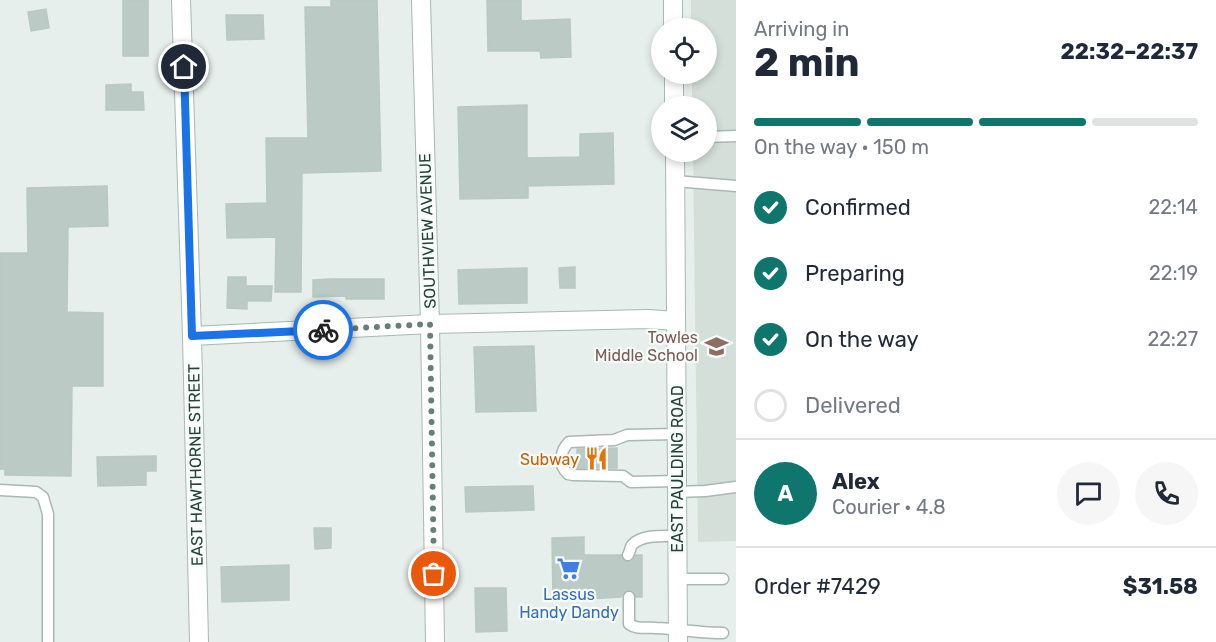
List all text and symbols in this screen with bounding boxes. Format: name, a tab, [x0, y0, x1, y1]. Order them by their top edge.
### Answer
text: Arriving in	[754, 17, 849, 41]
map controls	[651, 18, 717, 162]
button: locate	[651, 18, 717, 84]
text: 22:32–22:37	[1060, 38, 1198, 65]
text: 2 min	[754, 40, 860, 86]
pin	[158, 41, 209, 92]
icon: home	[167, 50, 200, 83]
button: layers	[651, 96, 717, 162]
text: On the way · 150 m	[754, 135, 929, 159]
street label: SOUTHVIEW AVENUE	[415, 153, 440, 309]
icon: check	[754, 191, 787, 224]
text: Confirmed	[805, 194, 911, 221]
text: 22:14	[1148, 195, 1198, 219]
icon: check	[754, 257, 787, 290]
text: Preparing	[805, 260, 905, 287]
text: 22:19	[1149, 261, 1198, 285]
courier	[293, 300, 353, 360]
icon: bike	[307, 314, 340, 347]
icon: check	[754, 323, 787, 356]
text: On the way	[805, 326, 919, 353]
text: 22:27	[1147, 327, 1198, 351]
place label: Towles Middle School	[595, 328, 698, 365]
school or university icon: Towles Middle School	[703, 333, 729, 359]
street label: EAST HAWTHORNE STREET	[184, 364, 207, 566]
street label: EAST PAULDING ROAD	[668, 385, 687, 553]
text: Delivered	[805, 392, 901, 419]
restaurant icon: Subway	[584, 446, 610, 472]
place label: Subway	[520, 450, 579, 469]
button: chat	[1057, 462, 1120, 525]
button: phone	[1135, 462, 1198, 525]
text: Alex	[832, 468, 880, 495]
text: A	[778, 480, 793, 507]
text: Courier · 4.8	[832, 495, 946, 519]
pin	[408, 548, 459, 599]
supermarket icon: Lassus Handy Dandy	[556, 556, 582, 582]
icon: bag	[417, 557, 450, 590]
text: Order #7429	[754, 573, 881, 600]
text: $31.58	[1123, 573, 1198, 600]
place label: Lassus Handy Dandy	[519, 585, 619, 622]

